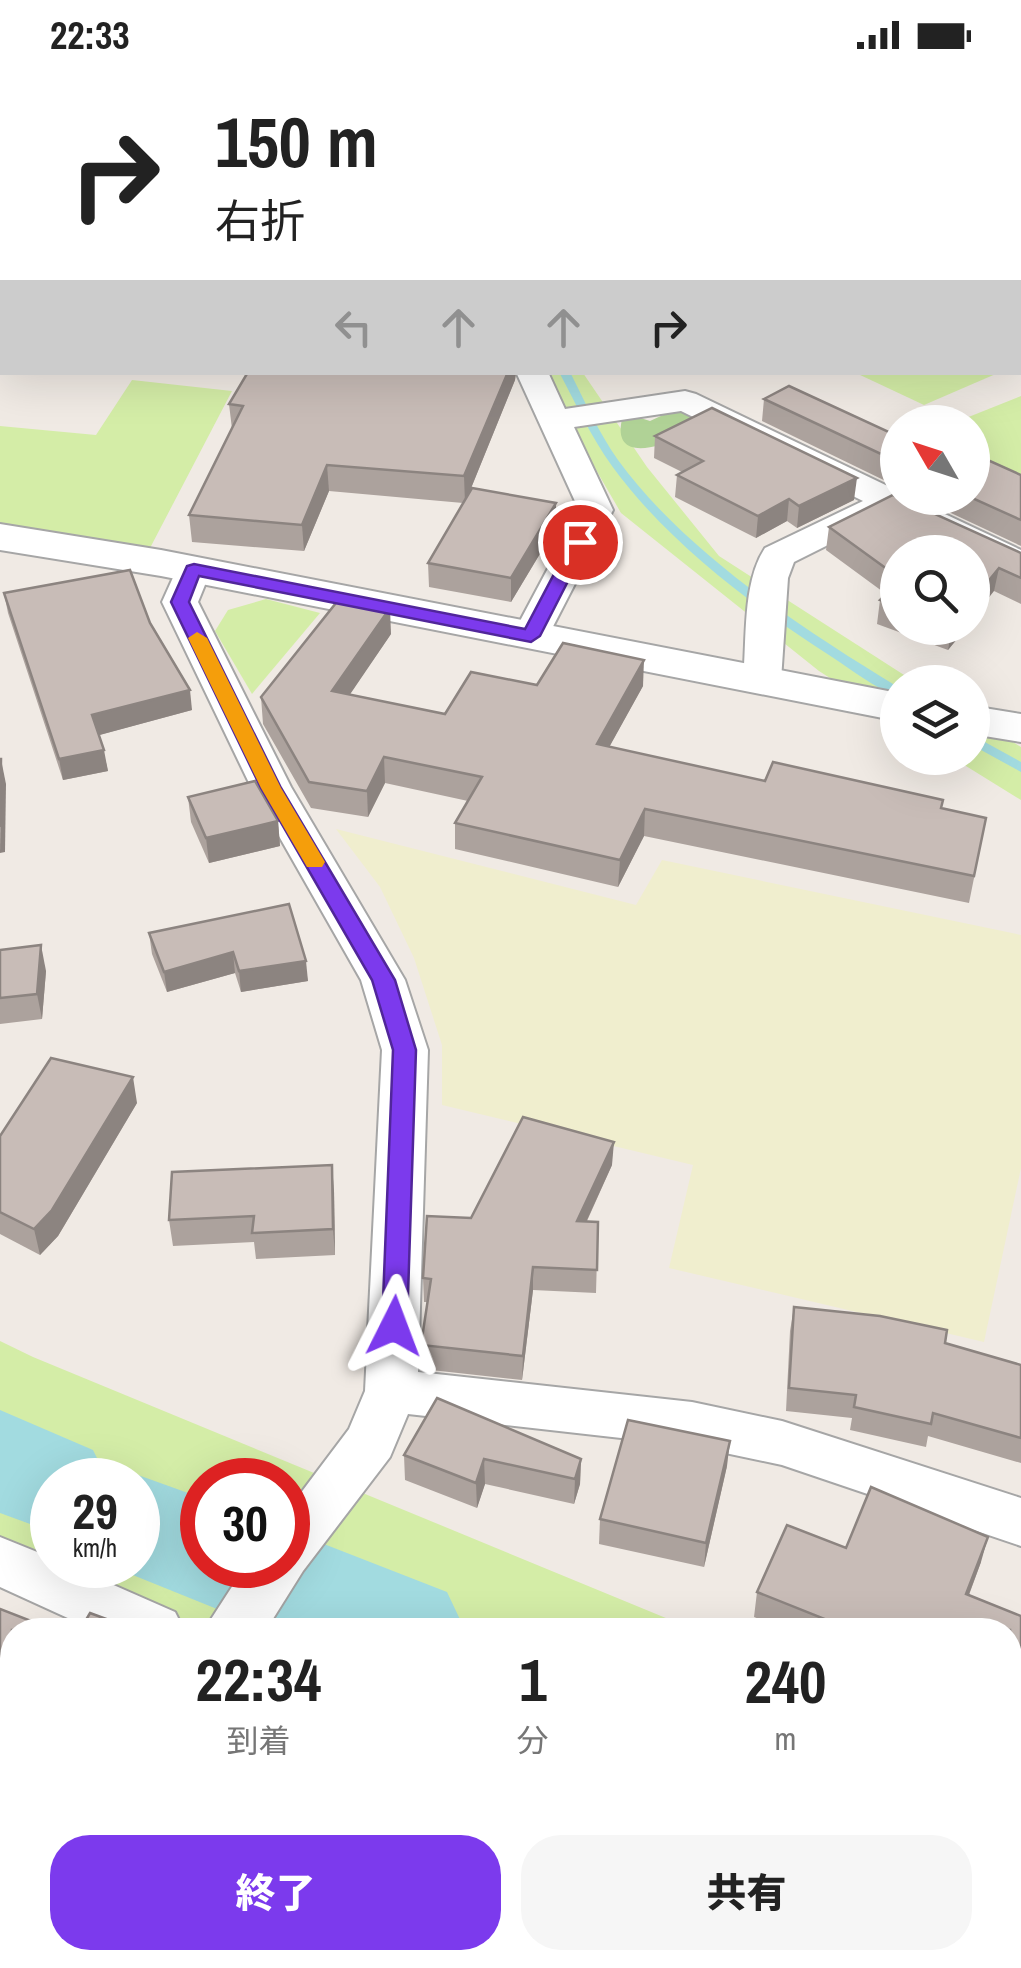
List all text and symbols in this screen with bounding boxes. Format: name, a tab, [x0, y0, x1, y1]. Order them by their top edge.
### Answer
text: 22:33	[50, 10, 130, 61]
text: 150 m	[215, 95, 378, 189]
icon: right	[50, 110, 180, 240]
text: 右折	[215, 190, 305, 251]
icon: left	[326, 300, 381, 355]
icon: ahead	[431, 300, 486, 355]
icon: ahead	[536, 300, 591, 355]
icon: right	[641, 300, 696, 355]
north arrow	[880, 405, 990, 515]
map controls	[880, 405, 990, 775]
pin	[538, 500, 623, 585]
icon: arrive	[553, 515, 608, 570]
button: search	[880, 535, 990, 645]
button: layers	[880, 665, 990, 775]
position arrow	[342, 1274, 446, 1378]
speed limit sign: 30	[180, 1458, 310, 1588]
text: 29	[72, 1477, 118, 1545]
text: km/h	[73, 1531, 117, 1565]
text: 22:34	[196, 1639, 321, 1720]
text: 1	[519, 1639, 547, 1720]
text: 240	[744, 1641, 826, 1722]
text: m	[775, 1717, 796, 1760]
text: 到着	[226, 1719, 290, 1762]
text: 分	[517, 1719, 549, 1762]
button: 終了	[50, 1835, 501, 1950]
button: 共有	[521, 1835, 972, 1950]

